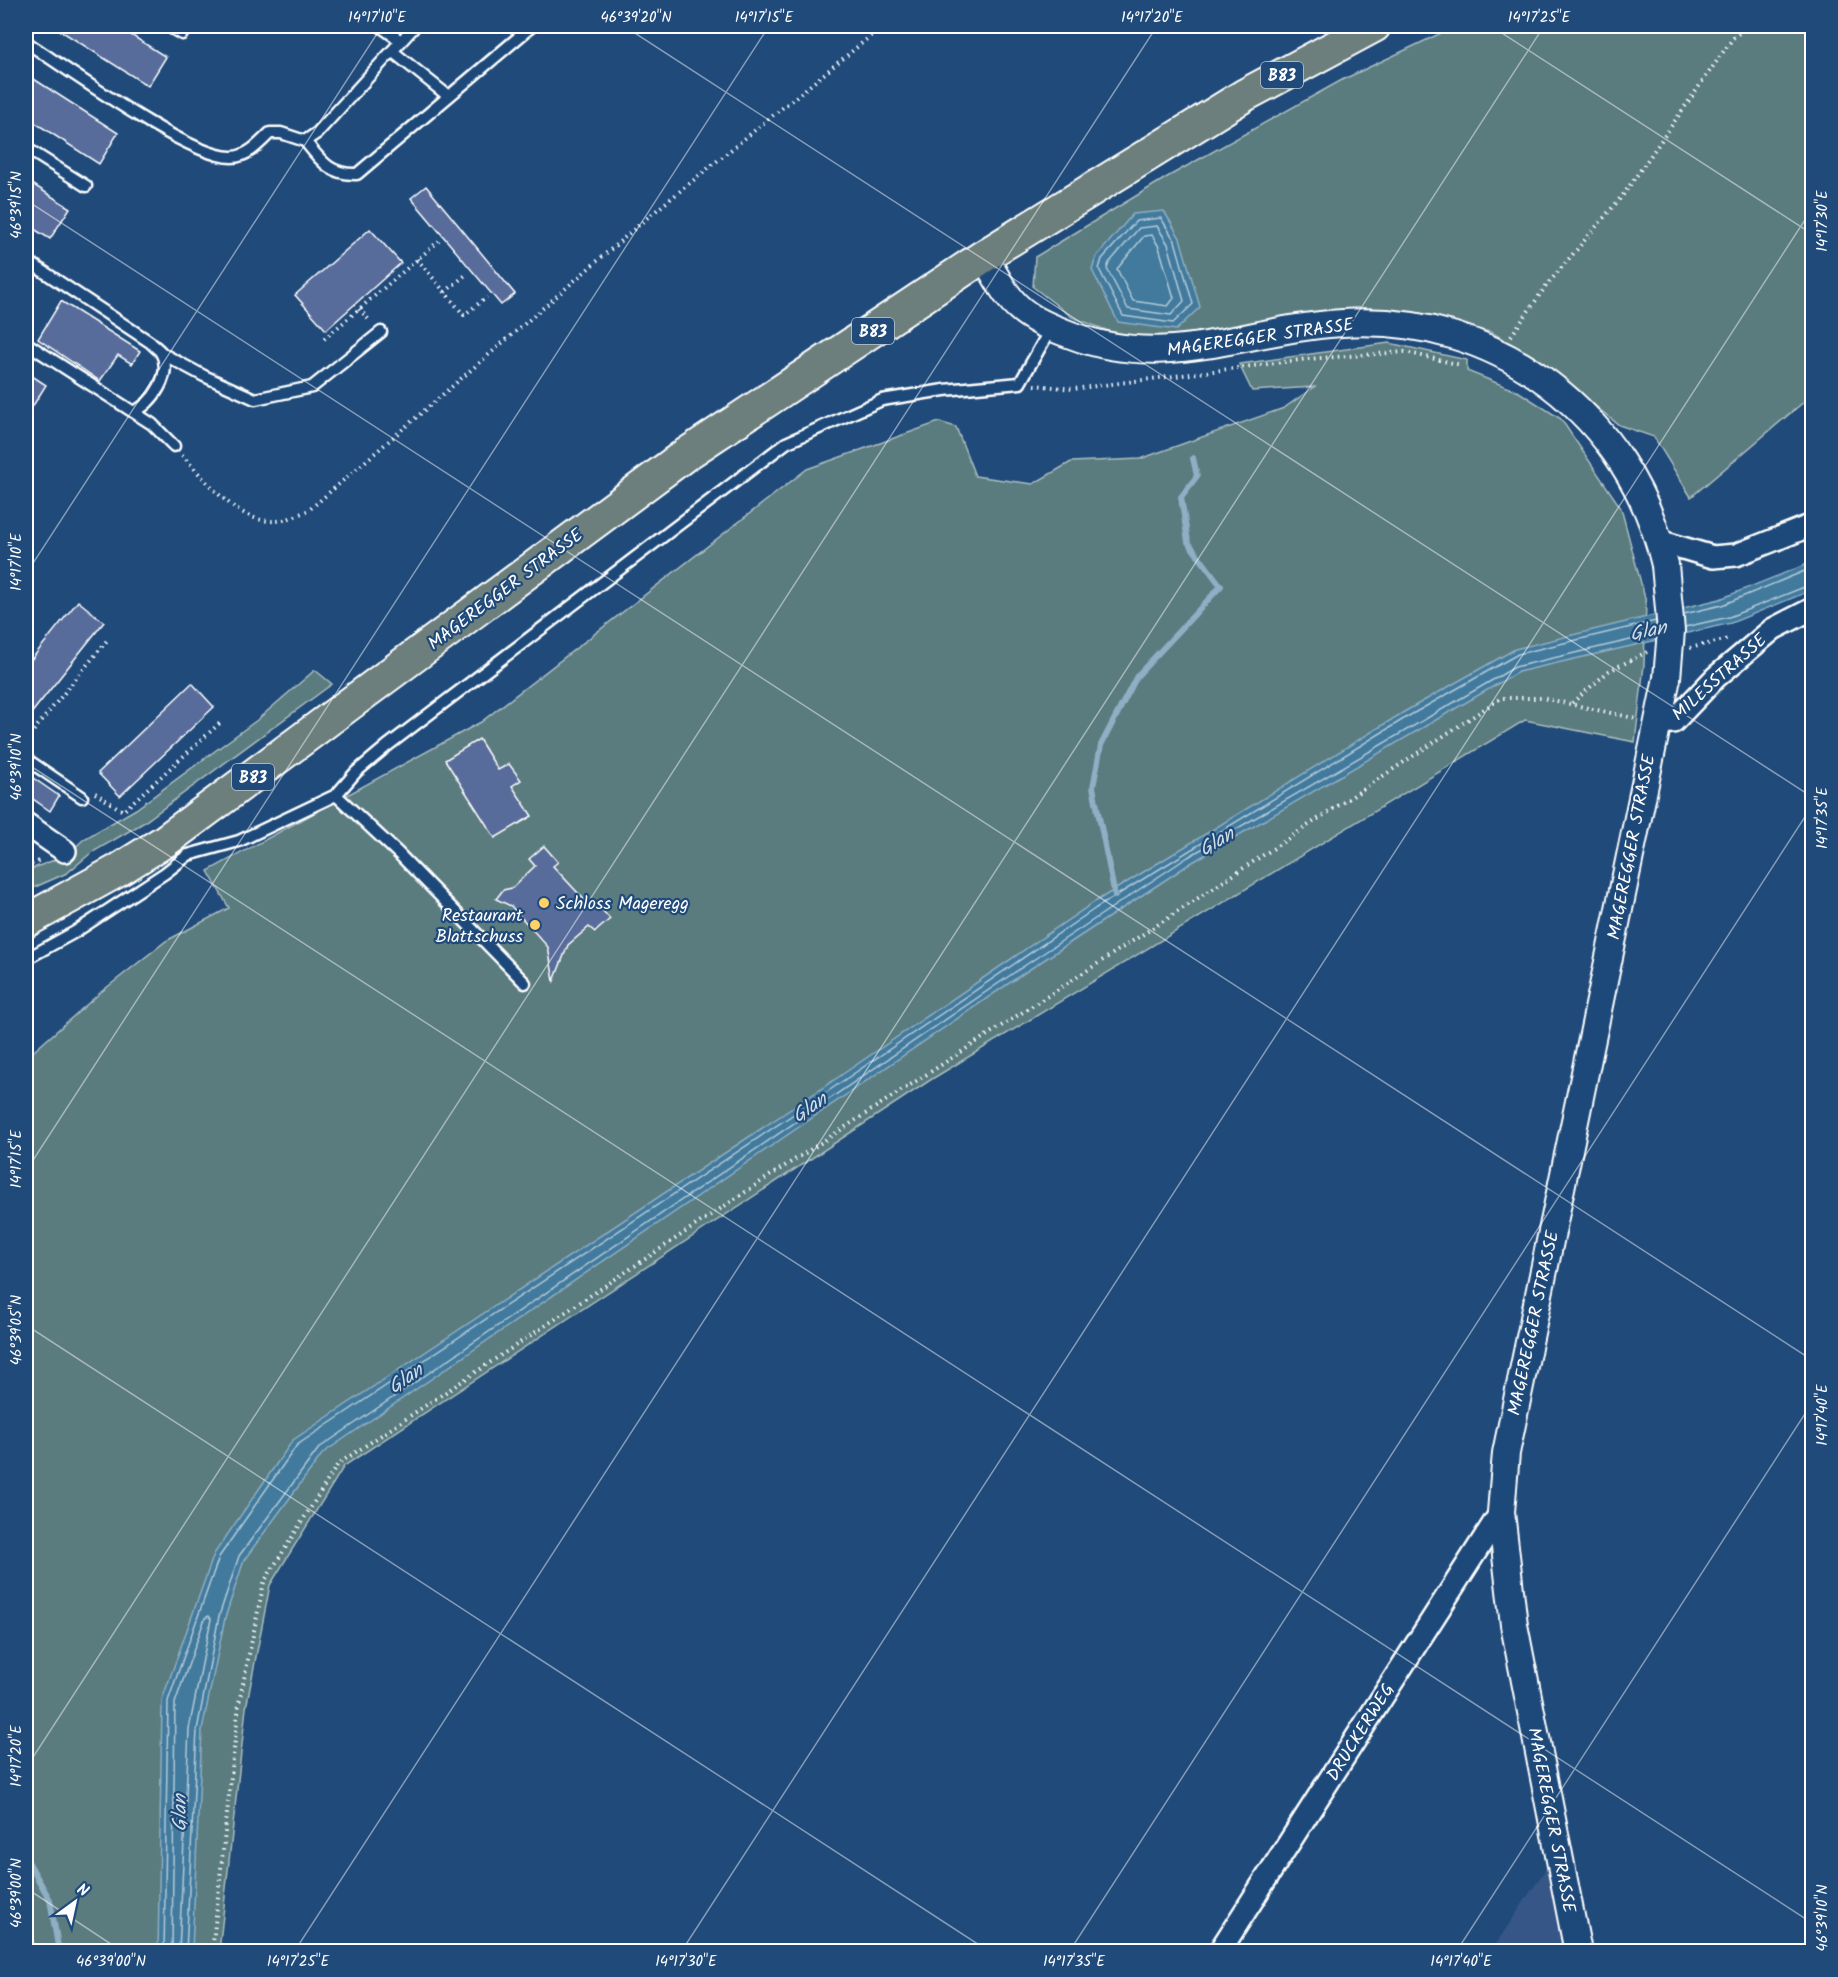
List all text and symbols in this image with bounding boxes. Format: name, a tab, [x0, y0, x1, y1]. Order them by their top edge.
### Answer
text: 14°17'10"E	[348, 6, 407, 30]
text: 46°39'20"N	[600, 6, 672, 30]
text: 14°17'15"E	[735, 6, 794, 30]
text: 14°17'20"E	[1121, 6, 1184, 30]
text: 14°17'25"E	[1508, 6, 1571, 30]
road number: B83	[1261, 62, 1303, 88]
text: 46°39'15"N	[5, 171, 29, 239]
text: 14°17'30"E	[1811, 189, 1835, 252]
street label: MAGEREGGER STRASSE	[1165, 311, 1356, 366]
road number: B83	[852, 318, 894, 344]
street label: MAGEREGGER STRASSE	[422, 522, 590, 658]
text: 14°17'10"E	[5, 532, 29, 591]
water label: Glan	[1627, 612, 1671, 651]
street label: MILESSTRASSE	[1666, 627, 1775, 729]
text: 46°39'10"N	[5, 733, 29, 801]
street label: MAGEREGGER STRASSE	[1600, 752, 1665, 942]
road number: B83	[232, 764, 274, 790]
text: 14°17'35"E	[1811, 786, 1835, 849]
water label: Glan	[1193, 819, 1242, 866]
place label: Schloss Mageregg	[556, 890, 689, 919]
marker: Schloss Mageregg	[537, 896, 551, 910]
place label: Restaurant Blattschuss	[435, 902, 524, 952]
marker: Restaurant Blattschuss	[528, 918, 542, 932]
water label: Glan	[786, 1084, 836, 1132]
text: 14°17'15"E	[5, 1129, 29, 1188]
street label: MAGEREGGER STRASSE	[1501, 1228, 1568, 1418]
text: 46°39'05"N	[5, 1295, 29, 1365]
water label: Glan	[382, 1355, 432, 1403]
text: 14°17'40"E	[1811, 1383, 1835, 1446]
street label: DRUCKERWEG	[1320, 1678, 1403, 1788]
text: 14°17'20"E	[5, 1724, 29, 1787]
street label: MAGEREGGER STRASSE	[1518, 1725, 1583, 1916]
water label: Glan	[165, 1793, 197, 1832]
text: 46°39'00"N	[5, 1858, 29, 1928]
north arrow	[45, 1872, 105, 1932]
text: N	[71, 1877, 93, 1904]
text: 46°39'10"N	[1811, 1884, 1835, 1952]
text: 46°39'00"N	[76, 1950, 146, 1974]
text: 14°17'25"E	[267, 1950, 330, 1974]
text: 14°17'30"E	[655, 1950, 718, 1974]
text: 14°17'35"E	[1043, 1950, 1106, 1974]
text: 14°17'40"E	[1430, 1950, 1493, 1974]

